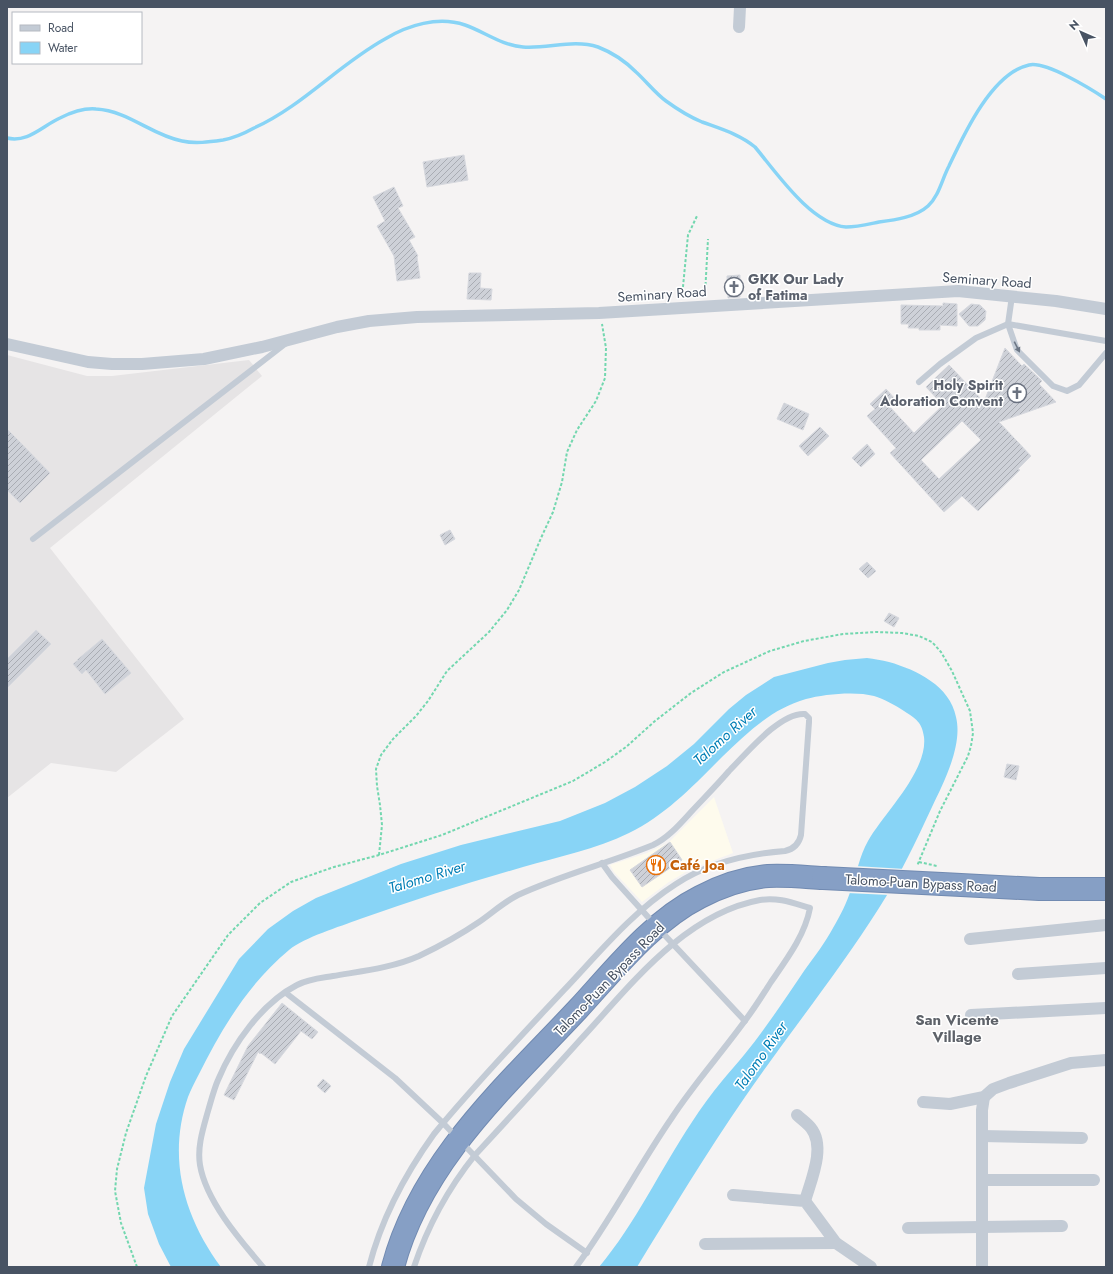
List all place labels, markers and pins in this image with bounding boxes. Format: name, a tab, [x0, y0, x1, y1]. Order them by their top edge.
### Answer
place label: GKK Our Lady of Fatima	[748, 269, 844, 305]
church icon: GKK Our Lady of Fatima	[723, 276, 745, 298]
place label: Holy Spirit Adoration Convent	[879, 375, 1004, 411]
church icon: Holy Spirit Adoration Convent	[1006, 382, 1028, 404]
restaurant icon: Café Joa	[645, 854, 667, 876]
place label: Café Joa	[670, 855, 725, 875]

